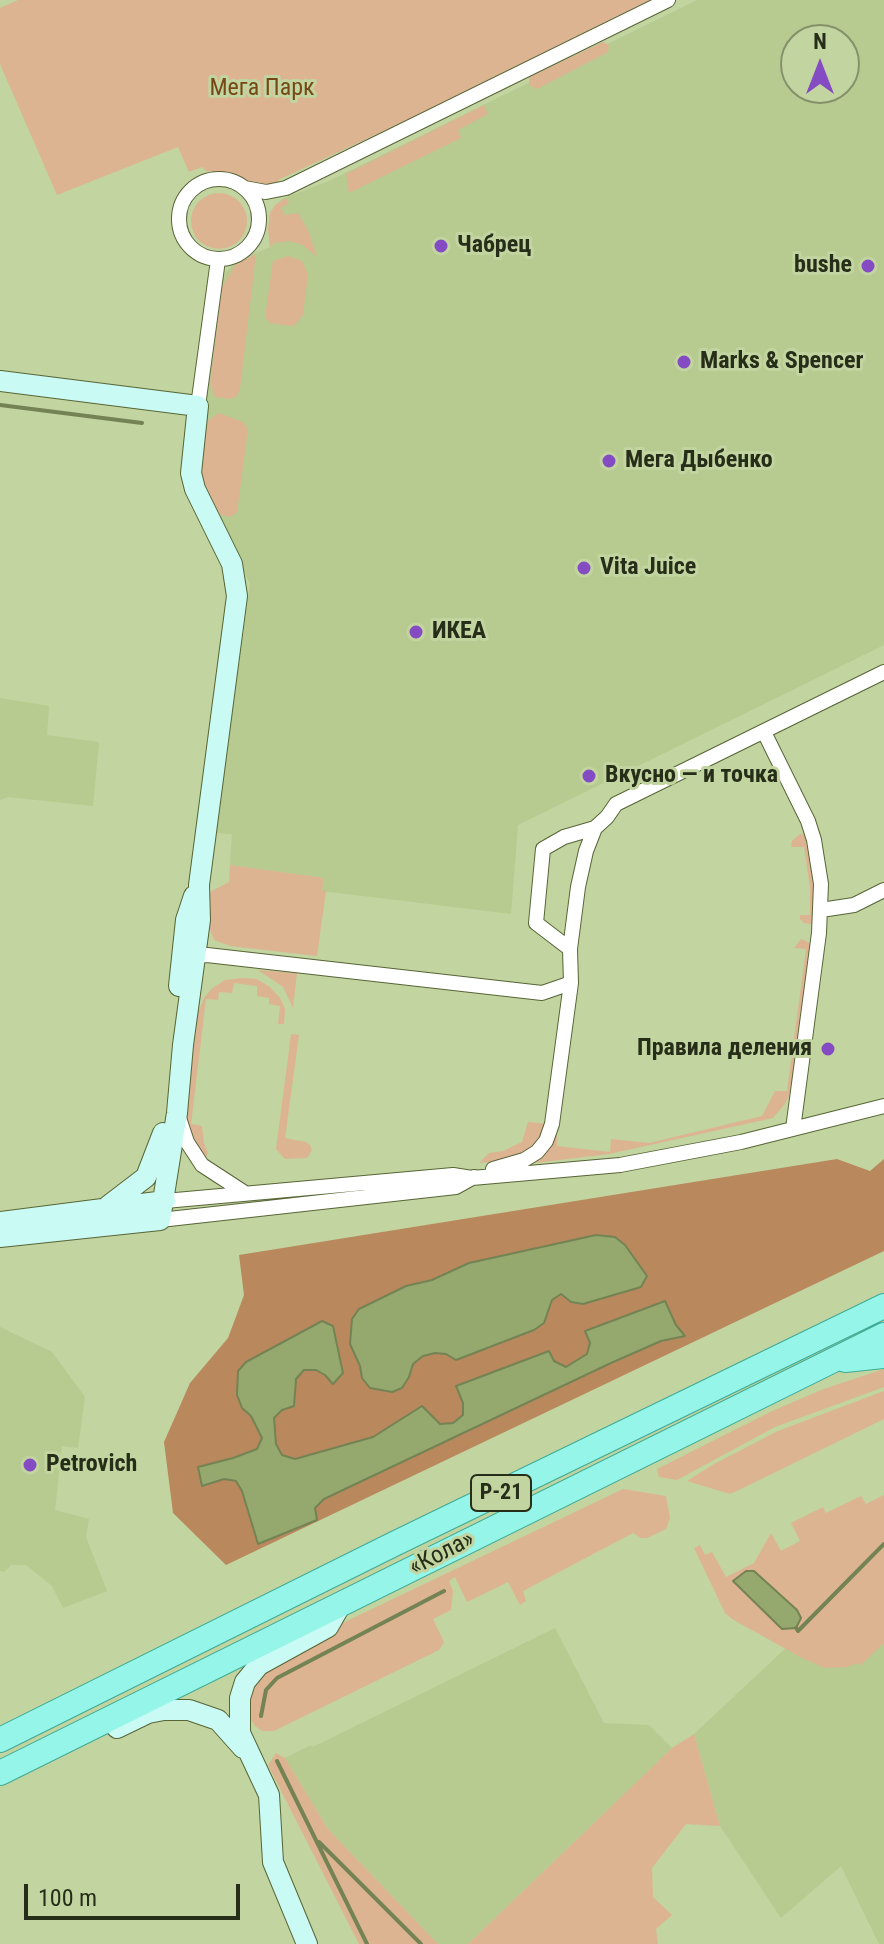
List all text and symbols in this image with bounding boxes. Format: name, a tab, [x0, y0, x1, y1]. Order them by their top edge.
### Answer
north arrow	[780, 24, 860, 104]
text: N	[813, 29, 827, 54]
park label: Мега Парк	[209, 75, 315, 103]
place label: Чабрец	[457, 232, 531, 260]
marker: Чабрец	[432, 237, 450, 255]
place label: bushe	[794, 252, 852, 280]
marker: bushe	[859, 257, 877, 275]
place label: Marks & Spencer	[700, 348, 863, 376]
marker: Marks & Spencer	[675, 353, 693, 371]
place label: Мега Дыбенко	[625, 447, 773, 475]
marker: Мега Дыбенко	[600, 452, 618, 470]
place label: Vita Juice	[600, 554, 696, 582]
marker: Vita Juice	[575, 559, 593, 577]
place label: ИКЕА	[432, 618, 486, 646]
marker: ИКЕА	[407, 623, 425, 641]
place label: Вкусно — и точка	[605, 762, 778, 790]
marker: Вкусно — и точка	[580, 767, 598, 785]
place label: Правила деления	[637, 1035, 812, 1063]
marker: Правила деления	[819, 1040, 837, 1058]
place label: Petrovich	[46, 1451, 137, 1479]
marker: Petrovich	[21, 1456, 39, 1474]
road number: Р-21	[471, 1475, 531, 1511]
street label: «Кола»	[405, 1526, 479, 1582]
scale bar	[28, 1868, 244, 1918]
text: 100 m	[38, 1884, 97, 1912]

